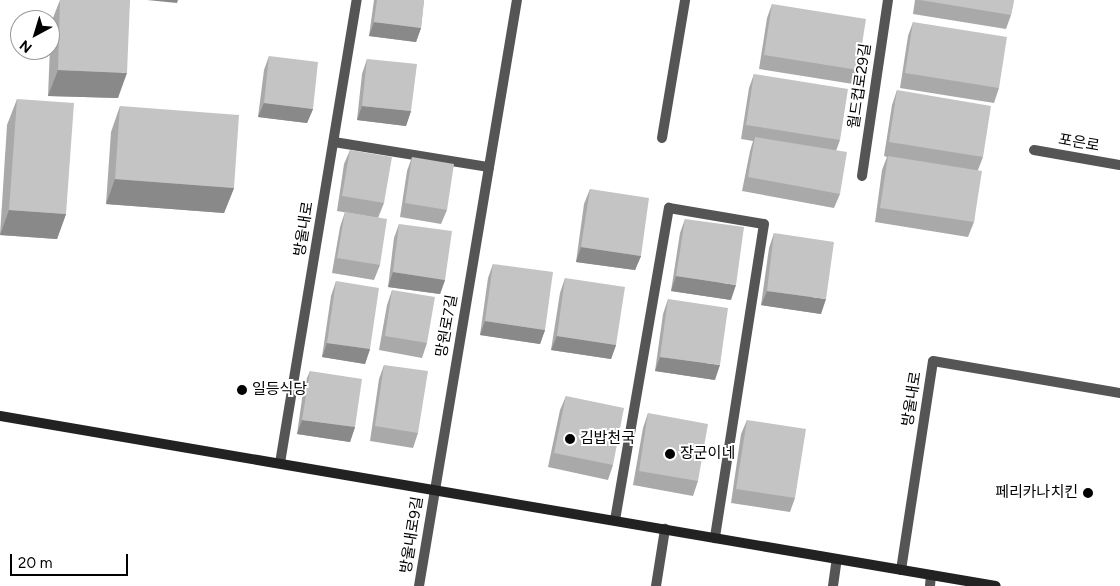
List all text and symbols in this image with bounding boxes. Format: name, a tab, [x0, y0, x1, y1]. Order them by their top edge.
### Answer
north arrow	[10, 10, 60, 60]
text: N	[16, 36, 35, 56]
street label: 월드컵로29길	[845, 42, 875, 130]
street label: 포은로	[1057, 131, 1101, 155]
street label: 방울내로	[291, 200, 317, 258]
street label: 망원로7길	[433, 293, 461, 359]
street label: 방울내로	[899, 370, 925, 428]
place label: 일등식당	[252, 381, 307, 399]
marker: 일등식당	[236, 384, 248, 396]
place label: 김밥천국	[580, 430, 635, 448]
marker: 김밥천국	[564, 433, 576, 445]
place label: 장군이네	[680, 445, 735, 463]
marker: 장군이네	[664, 448, 676, 460]
place label: 페리카나치킨	[995, 484, 1078, 502]
marker: 페리카나치킨	[1082, 487, 1094, 499]
street label: 방울내로9길	[397, 495, 427, 575]
scale bar	[12, 544, 130, 576]
text: 20 m	[18, 554, 52, 572]

